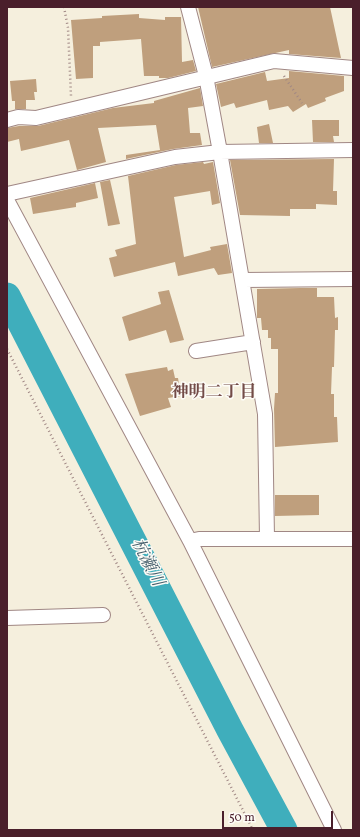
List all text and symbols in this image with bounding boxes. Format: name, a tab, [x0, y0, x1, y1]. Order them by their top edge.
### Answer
district label: 神明二丁目	[172, 384, 256, 404]
water label: 杭瀬川	[125, 536, 167, 590]
scale bar	[224, 803, 335, 829]
text: 50 m	[229, 810, 255, 826]

